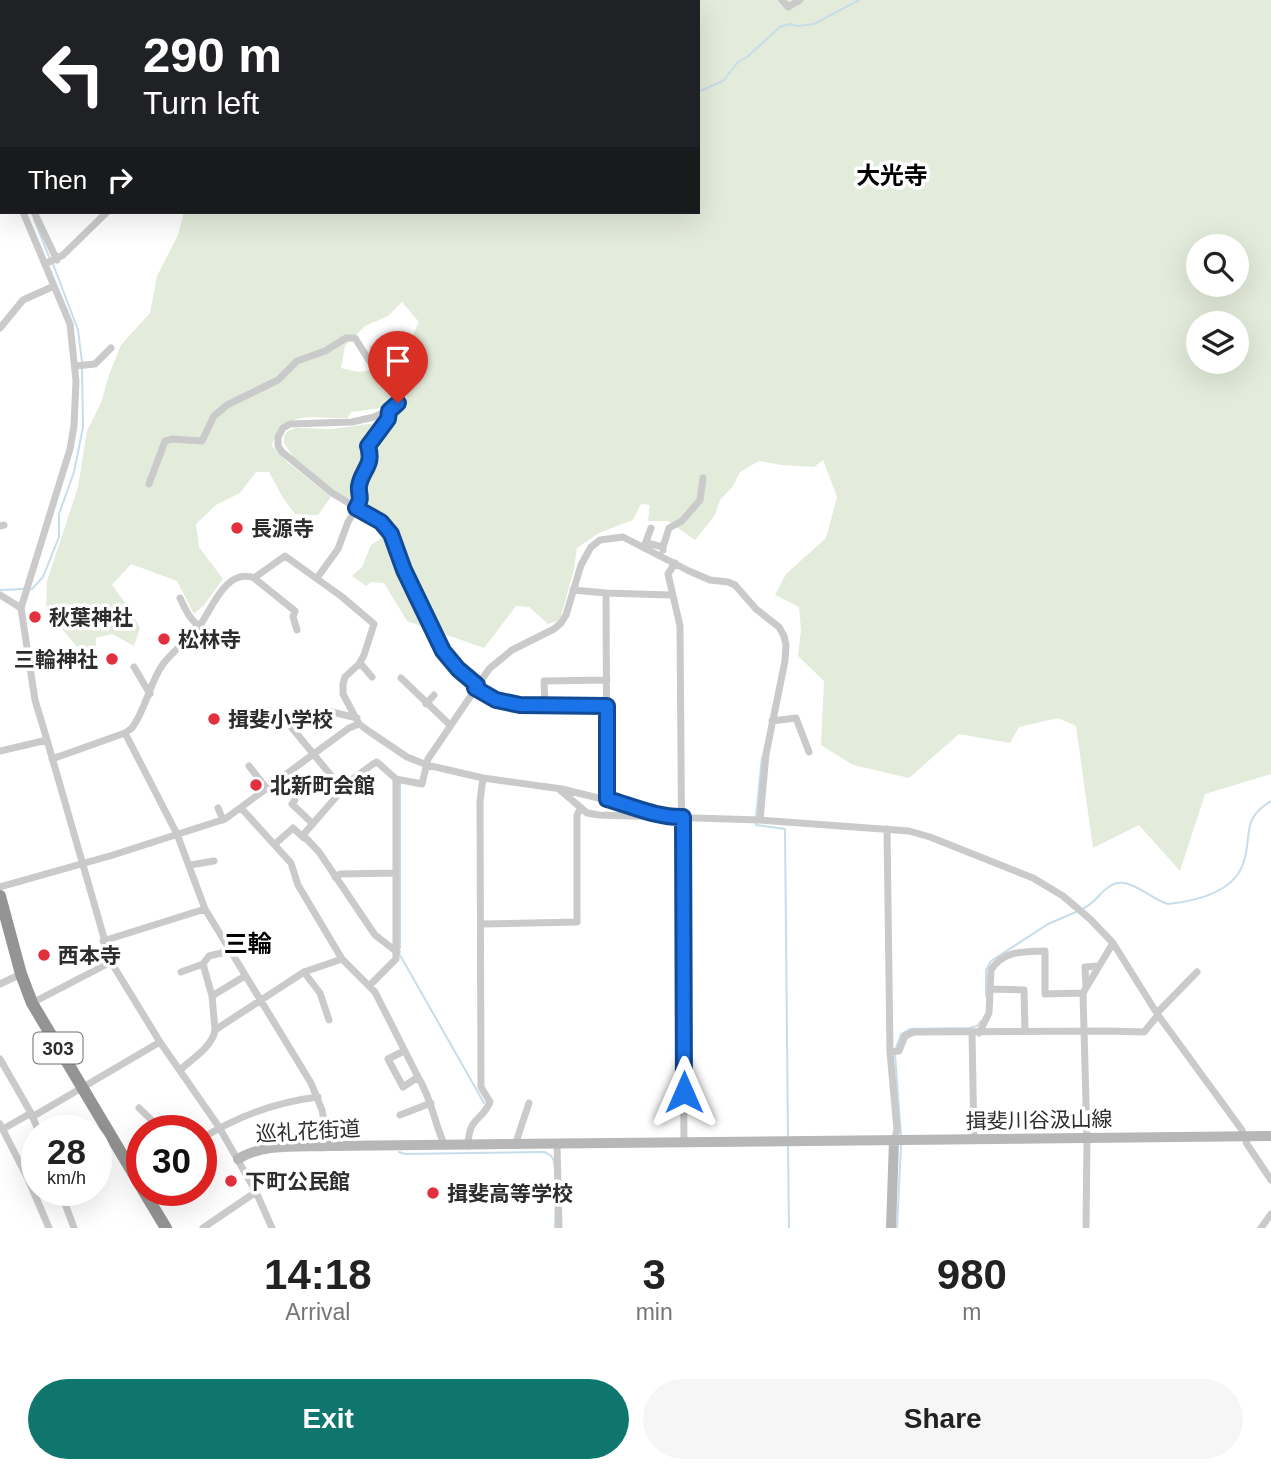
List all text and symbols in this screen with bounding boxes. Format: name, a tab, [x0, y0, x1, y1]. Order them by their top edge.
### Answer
icon: left	[28, 28, 119, 119]
text: 290 m	[143, 28, 282, 82]
text: Turn left	[143, 85, 259, 121]
icon: right	[101, 161, 139, 199]
district label: 大光寺	[856, 162, 928, 189]
text: Then	[28, 165, 87, 195]
map controls	[1186, 234, 1249, 374]
button: search	[1186, 234, 1249, 297]
button: layers	[1186, 311, 1249, 374]
pin	[368, 331, 428, 403]
icon: arrive	[379, 342, 417, 380]
place label: 長源寺	[251, 517, 314, 540]
marker: 長源寺	[229, 520, 245, 536]
place label: 秋葉神社	[49, 606, 133, 629]
marker: 秋葉神社	[27, 609, 43, 625]
place label: 松林寺	[178, 628, 241, 651]
marker: 松林寺	[156, 631, 172, 647]
place label: 三輪神社	[14, 648, 98, 671]
marker: 三輪神社	[104, 651, 120, 667]
place label: 揖斐小学校	[228, 708, 333, 731]
marker: 揖斐小学校	[206, 711, 222, 727]
place label: 北新町会館	[270, 774, 375, 797]
marker: 北新町会館	[248, 777, 264, 793]
district label: 三輪	[224, 930, 272, 957]
place label: 西本寺	[58, 944, 121, 967]
marker: 西本寺	[36, 947, 52, 963]
road number: 303	[34, 1032, 82, 1064]
position arrow	[647, 1055, 721, 1129]
street label: 揖斐川谷汲山線	[965, 1107, 1113, 1133]
speed limit sign: 30	[126, 1115, 217, 1206]
street label: 巡礼花街道	[255, 1117, 361, 1145]
text: 28	[47, 1132, 86, 1171]
text: km/h	[47, 1168, 86, 1188]
place label: 下町公民館	[245, 1170, 350, 1193]
marker: 下町公民館	[223, 1173, 239, 1189]
place label: 揖斐高等学校	[447, 1182, 573, 1205]
marker: 揖斐高等学校	[425, 1185, 441, 1201]
text: 14:18	[264, 1251, 372, 1298]
text: 3	[642, 1251, 666, 1298]
text: 980	[937, 1251, 1007, 1298]
text: Arrival	[285, 1299, 350, 1325]
text: min	[636, 1299, 673, 1325]
text: m	[962, 1299, 981, 1325]
button: Exit	[28, 1379, 629, 1459]
button: Share	[643, 1379, 1243, 1459]

